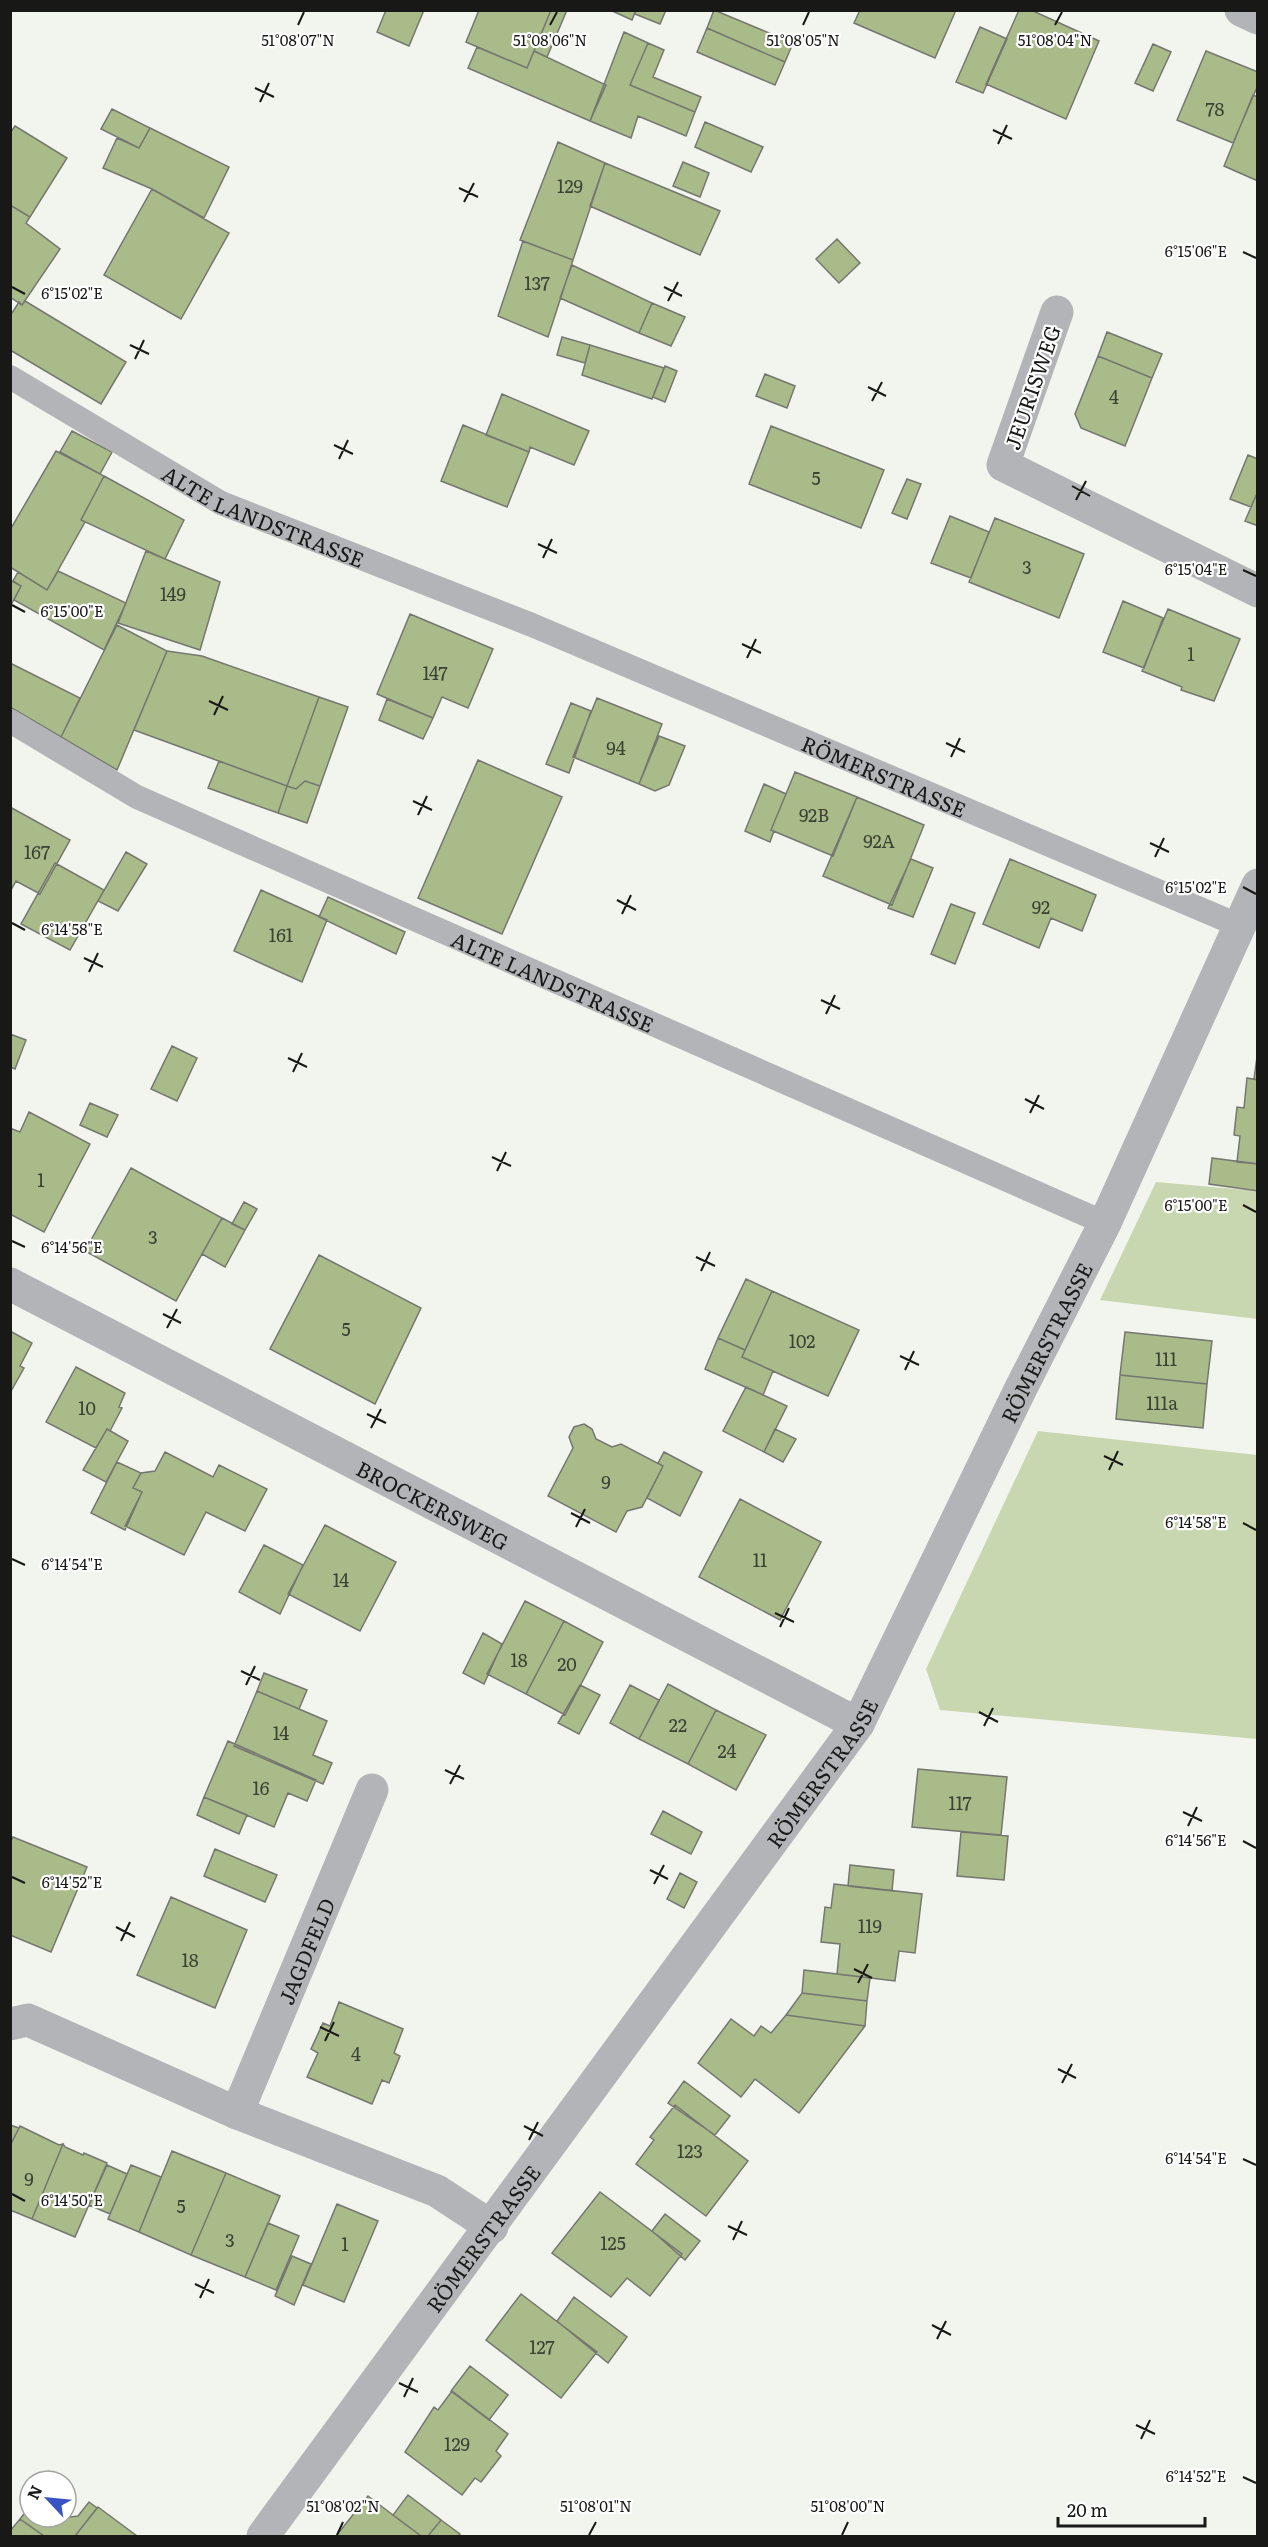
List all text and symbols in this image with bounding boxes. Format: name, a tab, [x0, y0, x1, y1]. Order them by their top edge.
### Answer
text: 51°08'07"N	[261, 28, 335, 51]
text: 51°08'06"N	[513, 28, 587, 51]
text: 51°08'05"N	[766, 28, 840, 51]
text: 51°08'04"N	[1018, 28, 1092, 51]
house number: 78	[1205, 95, 1225, 122]
house number: 129	[557, 172, 583, 199]
text: 6°15'06"E	[1165, 239, 1227, 262]
house number: 137	[524, 269, 550, 296]
text: 6°15'02"E	[41, 281, 103, 304]
street label: JEURISWEG	[995, 320, 1067, 454]
house number: 4	[1109, 383, 1119, 410]
street label: ALTE LANDSTRASSE	[157, 456, 370, 574]
house number: 5	[811, 464, 821, 491]
house number: 3	[1022, 553, 1032, 580]
text: 6°15'04"E	[1165, 557, 1227, 580]
house number: 149	[160, 580, 186, 607]
text: 6°15'00"E	[41, 599, 103, 622]
house number: 1	[1187, 640, 1195, 667]
house number: 147	[422, 659, 448, 686]
street label: RÖMERSTRASSE	[797, 726, 972, 824]
house number: 94	[606, 734, 626, 761]
house number: 92B	[799, 801, 829, 828]
house number: 92A	[863, 827, 895, 854]
house number: 167	[24, 838, 50, 865]
text: 6°15'02"E	[1165, 875, 1227, 898]
house number: 92	[1032, 893, 1050, 920]
text: 6°14'58"E	[41, 917, 103, 940]
house number: 161	[269, 921, 293, 948]
street label: ALTE LANDSTRASSE	[447, 922, 660, 1039]
house number: 1	[37, 1166, 45, 1193]
text: 6°15'00"E	[1165, 1193, 1227, 1216]
house number: 3	[148, 1223, 158, 1250]
text: 6°14'56"E	[41, 1235, 103, 1258]
street label: RÖMERSTRASSE	[991, 1256, 1098, 1427]
house number: 5	[341, 1315, 351, 1342]
house number: 102	[789, 1327, 815, 1354]
house number: 111	[1155, 1345, 1177, 1372]
house number: 111a	[1146, 1389, 1178, 1416]
house number: 10	[78, 1394, 96, 1421]
street label: BROCKERSWEG	[352, 1451, 515, 1556]
house number: 9	[601, 1468, 611, 1495]
text: 6°14'58"E	[1165, 1510, 1227, 1533]
house number: 11	[753, 1546, 767, 1573]
text: 6°14'54"E	[41, 1552, 103, 1575]
house number: 14	[333, 1566, 349, 1593]
house number: 18	[510, 1646, 528, 1673]
house number: 20	[557, 1650, 577, 1677]
street label: RÖMERSTRASSE	[758, 1692, 884, 1853]
house number: 22	[669, 1711, 687, 1738]
house number: 14	[273, 1719, 289, 1746]
house number: 24	[717, 1737, 737, 1764]
house number: 16	[253, 1774, 270, 1801]
house number: 117	[948, 1789, 972, 1816]
text: 6°14'56"E	[1165, 1828, 1227, 1851]
text: 6°14'52"E	[42, 1870, 102, 1893]
street label: JAGDFELD	[269, 1893, 341, 2009]
house number: 119	[858, 1912, 882, 1939]
house number: 18	[181, 1946, 199, 1973]
house number: 4	[351, 2040, 361, 2067]
house number: 123	[677, 2137, 703, 2164]
text: 6°14'54"E	[1165, 2146, 1227, 2169]
street label: RÖMERSTRASSE	[417, 2157, 546, 2318]
house number: 9	[24, 2165, 34, 2192]
text: 6°14'50"E	[41, 2188, 103, 2211]
house number: 5	[176, 2192, 186, 2219]
house number: 3	[225, 2226, 235, 2253]
house number: 125	[600, 2229, 626, 2256]
house number: 1	[341, 2230, 349, 2257]
house number: 127	[529, 2333, 555, 2360]
house number: 129	[444, 2430, 470, 2457]
text: 6°14'52"E	[1166, 2464, 1226, 2487]
north arrow	[18, 2469, 78, 2529]
text: N	[20, 2481, 47, 2503]
scale bar	[1058, 2490, 1205, 2528]
text: 51°08'02"N	[306, 2494, 380, 2517]
text: 51°08'01"N	[560, 2494, 632, 2517]
text: 51°08'00"N	[811, 2494, 885, 2517]
text: 20 m	[1067, 2496, 1108, 2523]

